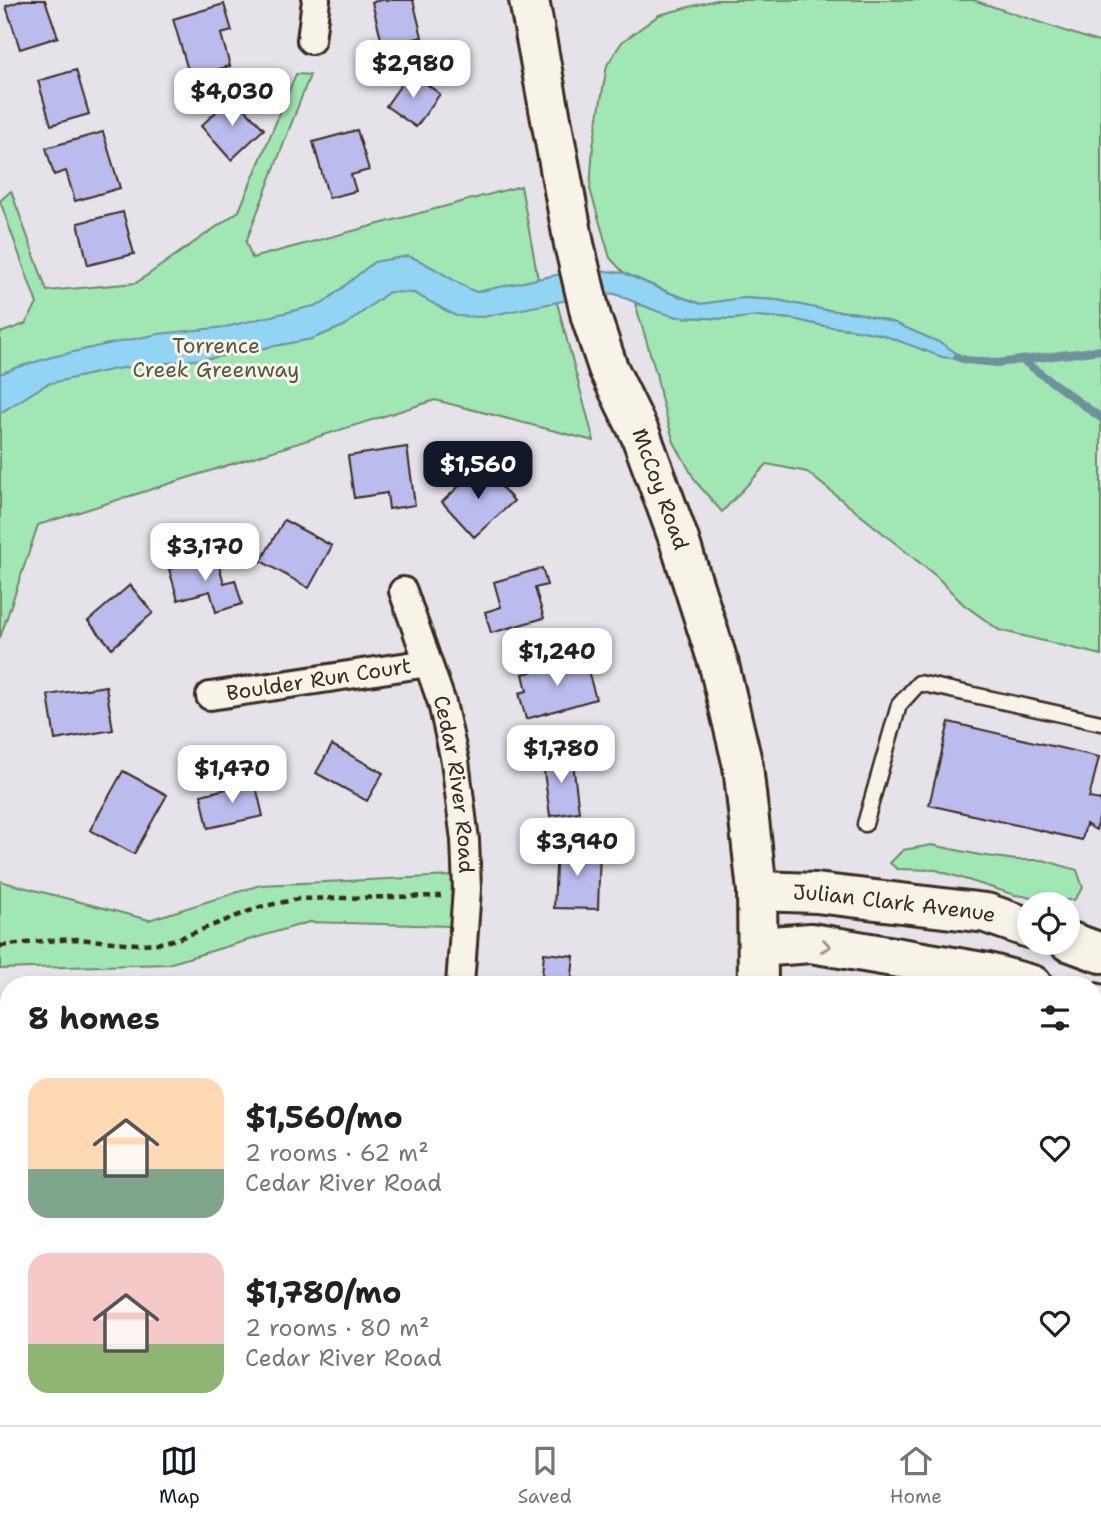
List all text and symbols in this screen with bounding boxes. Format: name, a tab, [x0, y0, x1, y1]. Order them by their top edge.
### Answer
pin: $2,980	[356, 41, 470, 100]
text: $2,980	[372, 48, 454, 78]
pin: $4,030	[175, 68, 289, 128]
text: $4,030	[190, 76, 274, 106]
park label: Torrence Creek Greenway	[133, 332, 299, 384]
street label: McCoy Road	[625, 425, 695, 553]
pin: $1,560	[421, 442, 535, 501]
text: $1,560	[439, 449, 517, 479]
pin: $3,170	[148, 524, 262, 583]
text: $3,170	[166, 531, 244, 561]
pin: $1,240	[500, 628, 614, 688]
text: $1,240	[518, 636, 596, 666]
street label: Boulder Run Court	[224, 652, 413, 707]
street label: Cedar River Road	[426, 691, 480, 874]
pin: $1,780	[504, 726, 618, 785]
text: $1,780	[523, 733, 599, 763]
pin: $1,470	[175, 746, 289, 805]
text: $1,470	[194, 753, 270, 783]
pin: $3,940	[520, 818, 634, 878]
text: $3,940	[536, 826, 618, 856]
street label: Julian Clark Avenue	[793, 878, 1000, 929]
map controls	[1017, 892, 1080, 955]
button: locate	[1017, 892, 1080, 955]
one-way arrow	[820, 938, 832, 953]
text: 8 homes	[28, 998, 160, 1039]
icon: filters	[1036, 999, 1074, 1037]
text: $1,560/mo	[245, 1097, 403, 1138]
icon: home	[84, 1106, 168, 1190]
icon: heart	[1036, 1129, 1074, 1167]
text: 2 rooms · 62 m²	[245, 1138, 429, 1168]
text: Cedar River Road	[245, 1168, 442, 1198]
text: $1,780/mo	[245, 1272, 402, 1313]
icon: home	[84, 1281, 168, 1365]
icon: heart	[1036, 1304, 1074, 1342]
text: 2 rooms · 80 m²	[245, 1313, 430, 1343]
text: Cedar River Road	[245, 1343, 442, 1373]
tab: Map	[159, 1442, 200, 1509]
tab: Saved	[518, 1442, 572, 1509]
tab: Home	[890, 1442, 942, 1509]

